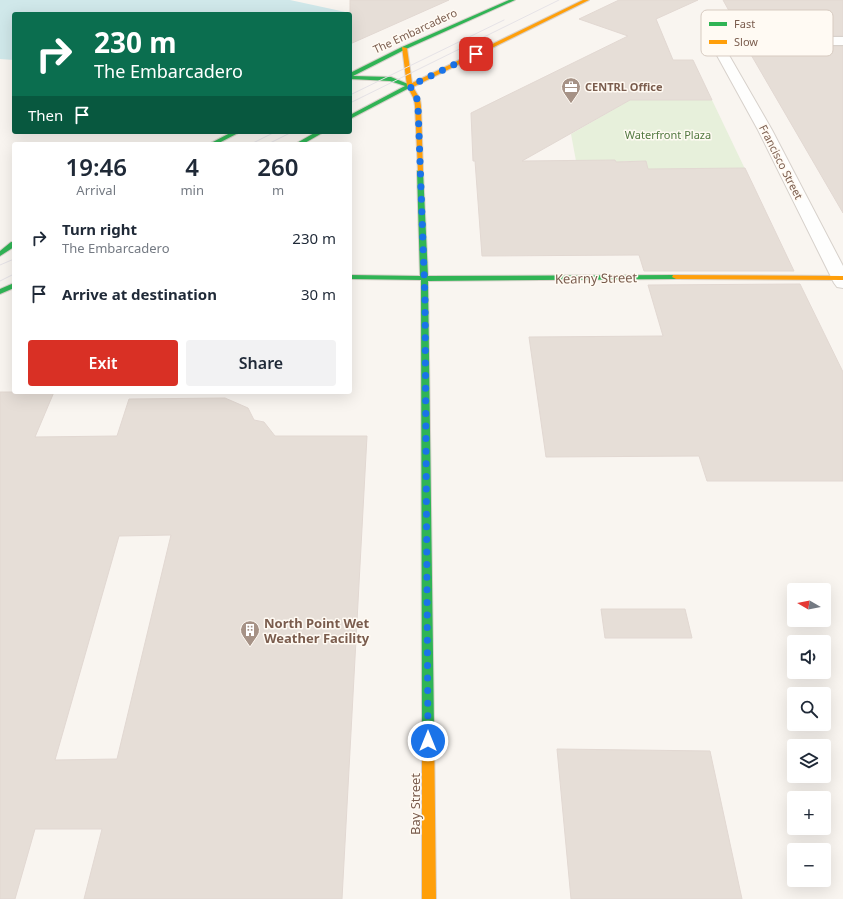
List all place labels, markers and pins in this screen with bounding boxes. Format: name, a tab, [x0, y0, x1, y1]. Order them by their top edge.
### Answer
pin	[459, 37, 493, 71]
office icon: CENTRL Office	[560, 76, 582, 104]
place label: CENTRL Office	[585, 79, 663, 94]
place label: North Point Wet Weather Facility	[264, 614, 370, 647]
building icon: North Point Wet Weather Facility	[239, 619, 261, 647]

